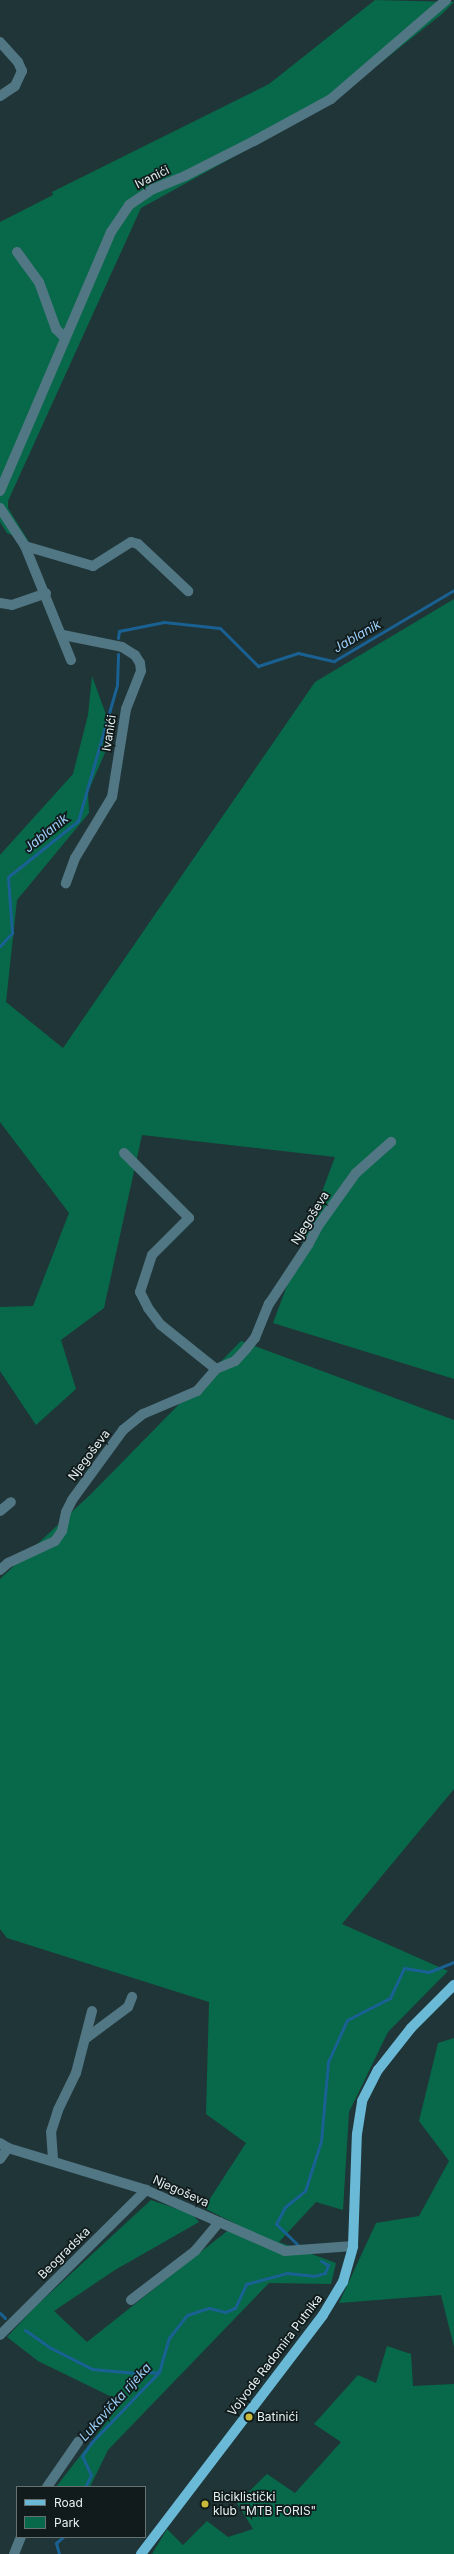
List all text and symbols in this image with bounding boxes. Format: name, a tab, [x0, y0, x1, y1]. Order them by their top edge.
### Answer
street label: Ivanići	[132, 163, 172, 191]
water label: Jablanik	[330, 616, 384, 656]
street label: Ivanići	[99, 714, 119, 752]
water label: Jablanik	[21, 810, 71, 856]
street label: Njegoševa	[288, 1189, 332, 1247]
street label: Njegoševa	[65, 1427, 113, 1483]
street label: Njegoševa	[151, 2172, 211, 2210]
street label: Beogradska	[35, 2224, 93, 2282]
street label: Vojvode Radomira Putnika	[225, 2291, 325, 2419]
water label: Lukavička rijeka	[76, 2360, 154, 2444]
place label: Batinići	[257, 2410, 298, 2424]
marker: Batinići	[244, 2412, 254, 2422]
legend	[16, 2486, 146, 2538]
place label: Biciklistički klub "MTB FORIS"	[213, 2490, 316, 2518]
text: Road	[54, 2495, 83, 2510]
marker: Biciklistički klub "MTB FORIS"	[200, 2499, 210, 2509]
text: Park	[54, 2515, 80, 2530]

